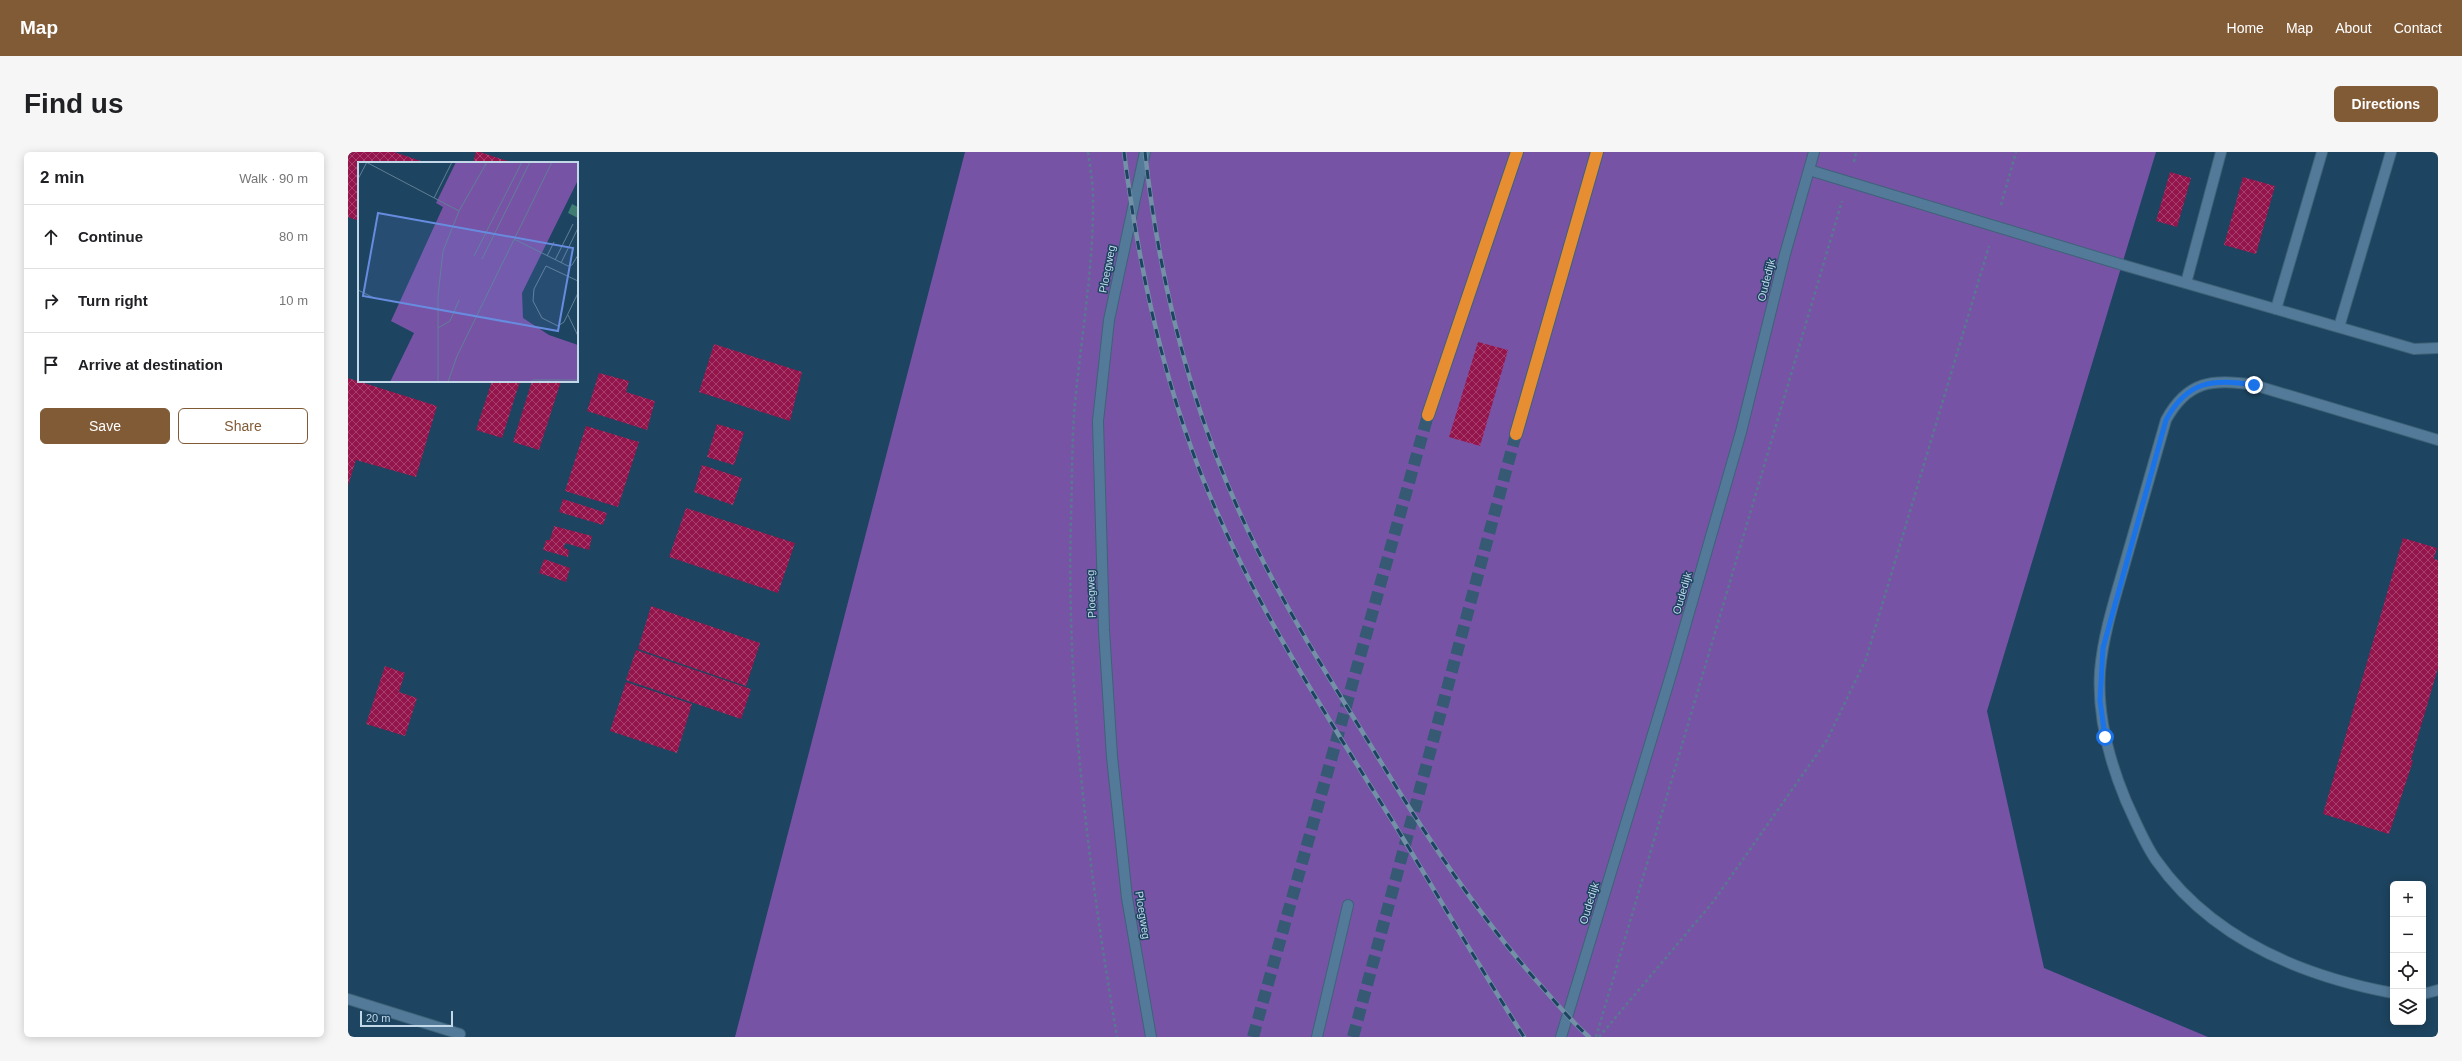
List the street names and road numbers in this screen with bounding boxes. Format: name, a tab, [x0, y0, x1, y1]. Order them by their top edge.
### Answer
street label: Ploegweg	[1096, 244, 1118, 294]
street label: Oudedijk	[1755, 257, 1777, 303]
street label: Ploegweg	[1084, 570, 1098, 618]
street label: Oudedijk	[1670, 570, 1694, 616]
street label: Oudedijk	[1577, 880, 1601, 926]
street label: Ploegweg	[1133, 890, 1153, 940]

